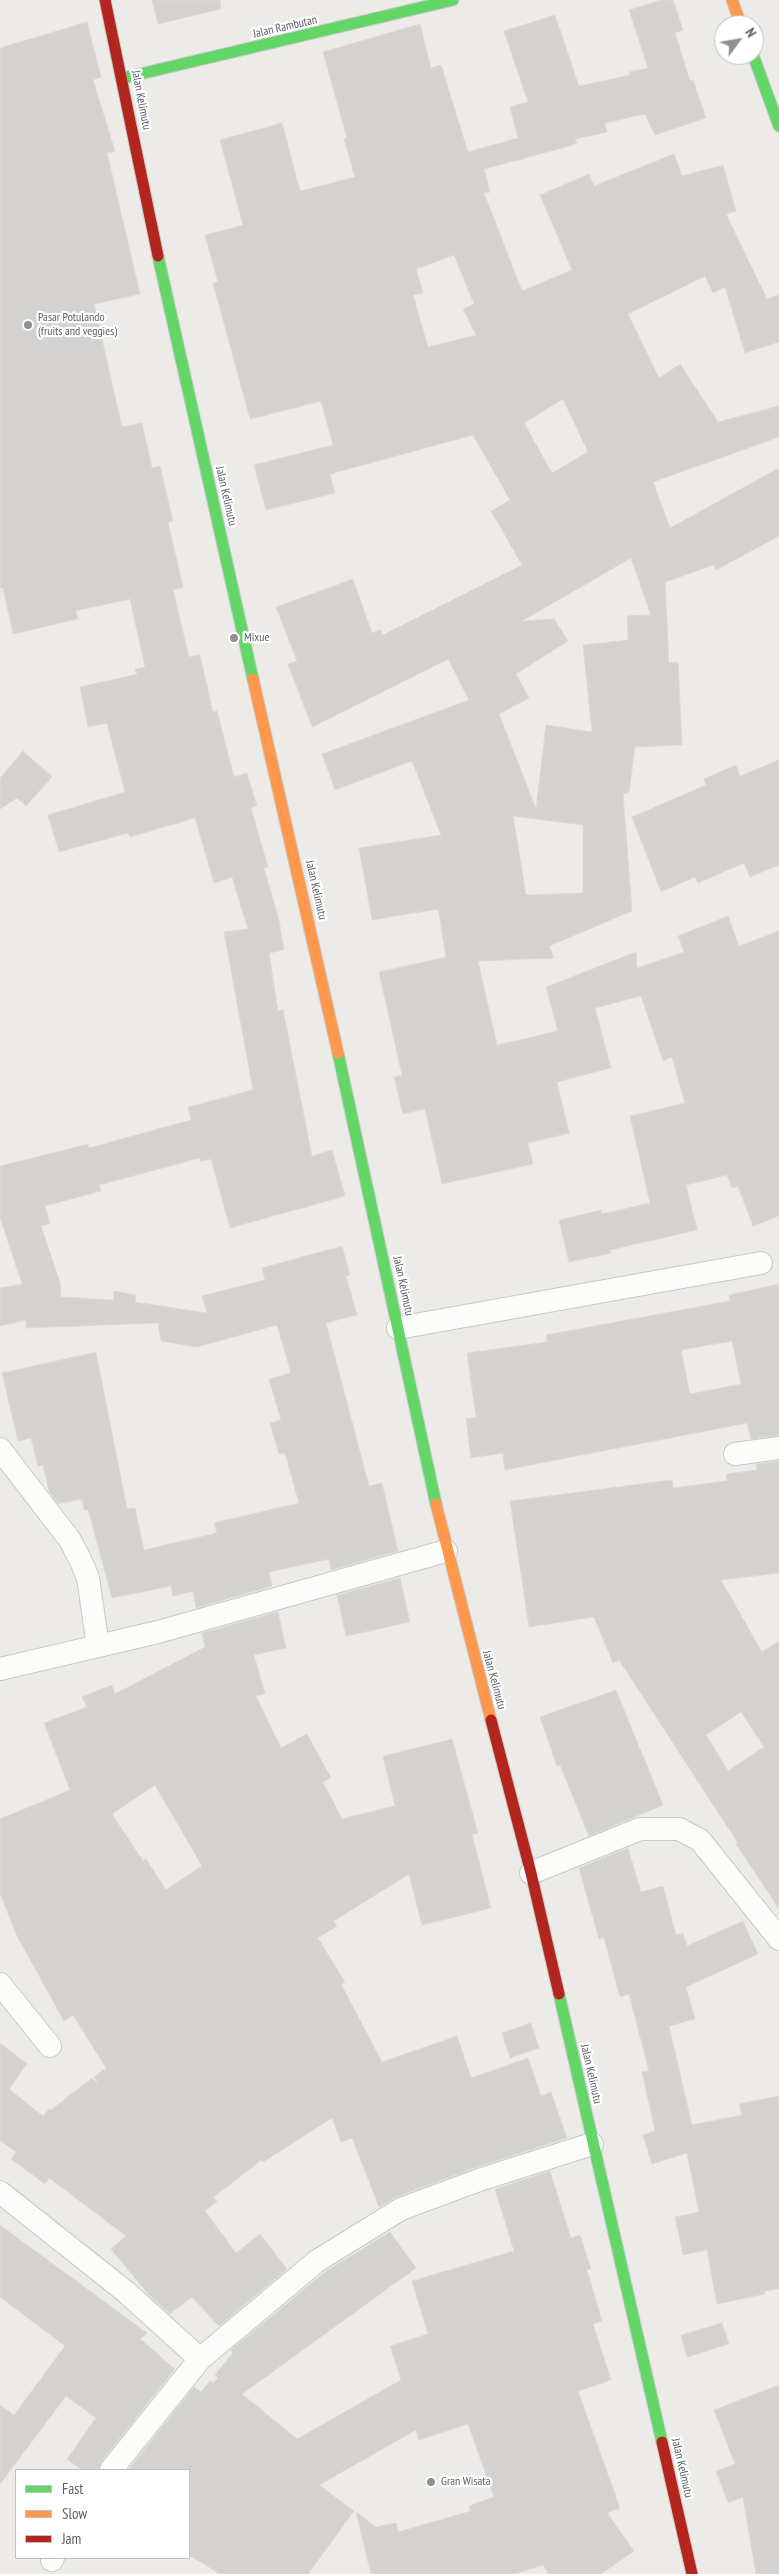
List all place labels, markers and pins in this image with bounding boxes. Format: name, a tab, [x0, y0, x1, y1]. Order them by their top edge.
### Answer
place label: Pasar Potulando (fruits and veggies)	[38, 311, 117, 339]
marker: Pasar Potulando (fruits and veggies)	[22, 319, 34, 331]
place label: Mixue	[244, 631, 269, 645]
marker: Mixue	[228, 632, 240, 644]
place label: Gran Wisata	[441, 2475, 490, 2489]
marker: Gran Wisata	[425, 2476, 437, 2488]

